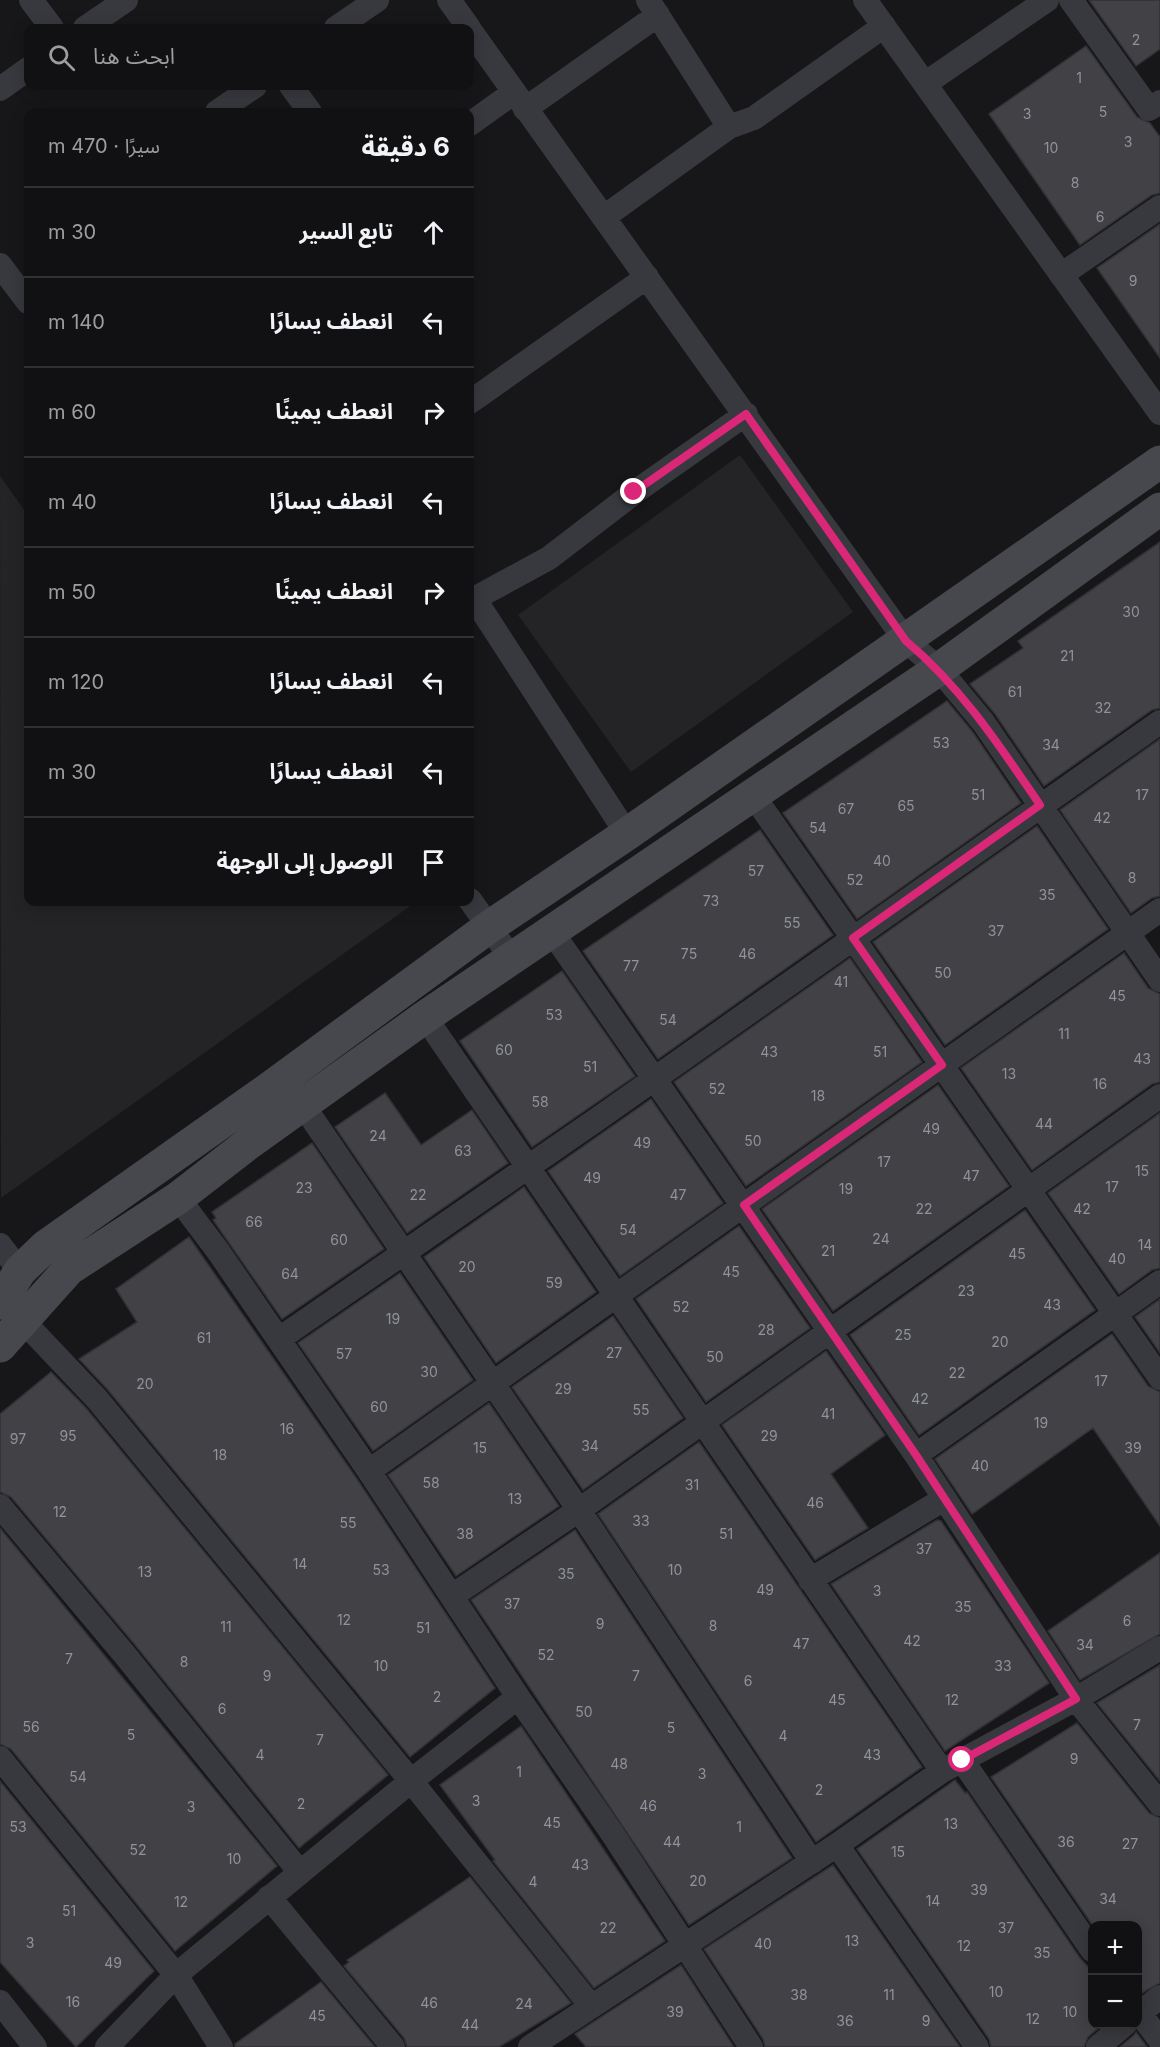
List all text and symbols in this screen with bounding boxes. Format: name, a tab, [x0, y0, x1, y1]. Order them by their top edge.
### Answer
search box	[24, 24, 474, 90]
house number: 2	[1132, 31, 1140, 48]
icon: search	[45, 41, 78, 74]
text: ابحث هنا	[93, 43, 175, 69]
house number: 1	[1076, 69, 1082, 86]
house number: 5	[1099, 103, 1107, 120]
house number: 3	[1023, 105, 1031, 122]
text: 6 دقيقة	[362, 131, 450, 162]
house number: 3	[1124, 133, 1132, 150]
text: سيرًا · 470 m	[48, 134, 160, 158]
house number: 10	[1044, 139, 1058, 156]
house number: 8	[1071, 174, 1079, 191]
house number: 6	[1096, 208, 1104, 225]
icon: ahead	[417, 216, 450, 249]
text: تابع السير	[300, 218, 393, 244]
text: 30 m	[48, 220, 96, 244]
house number: 9	[1129, 272, 1137, 289]
icon: left	[417, 306, 450, 339]
text: انعطف يسارًا	[270, 308, 393, 334]
text: 140 m	[48, 310, 105, 334]
icon: right	[417, 396, 450, 429]
text: انعطف يمينًا	[275, 398, 393, 424]
text: 60 m	[48, 400, 96, 424]
route end	[620, 478, 646, 504]
icon: left	[417, 486, 450, 519]
text: انعطف يسارًا	[270, 488, 393, 514]
text: 40 m	[48, 490, 97, 514]
icon: right	[417, 576, 450, 609]
text: انعطف يمينًا	[275, 578, 393, 604]
text: 50 m	[48, 580, 96, 604]
house number: 30	[1122, 603, 1140, 620]
house number: 21	[1060, 647, 1074, 664]
icon: left	[417, 666, 450, 699]
text: انعطف يسارًا	[270, 668, 393, 694]
text: 120 m	[48, 670, 104, 694]
house number: 61	[1008, 683, 1022, 700]
house number: 32	[1094, 699, 1112, 716]
house number: 53	[932, 734, 950, 751]
house number: 34	[1042, 736, 1060, 753]
icon: left	[417, 756, 450, 789]
text: انعطف يسارًا	[270, 758, 393, 784]
text: 30 m	[48, 760, 96, 784]
house number: 51	[971, 786, 985, 803]
house number: 17	[1135, 786, 1149, 803]
house number: 65	[897, 797, 915, 814]
house number: 67	[838, 800, 854, 817]
house number: 42	[1093, 809, 1111, 826]
house number: 54	[809, 819, 827, 836]
icon: arrive	[417, 846, 450, 879]
text: الوصول إلى الوجهة	[216, 848, 393, 874]
house number: 40	[873, 852, 891, 869]
house number: 57	[748, 862, 764, 879]
house number: 8	[1128, 869, 1136, 886]
house number: 52	[846, 871, 864, 888]
house number: 35	[1038, 886, 1056, 903]
house number: 73	[703, 892, 719, 909]
house number: 55	[783, 914, 801, 931]
house number: 37	[988, 922, 1004, 939]
house number: 75	[681, 945, 697, 962]
house number: 46	[738, 945, 756, 962]
house number: 77	[623, 957, 639, 974]
house number: 50	[934, 964, 952, 981]
house number: 41	[834, 973, 848, 990]
house number: 45	[1108, 987, 1126, 1004]
house number: 53	[545, 1006, 563, 1023]
house number: 54	[659, 1011, 677, 1028]
house number: 11	[1058, 1025, 1070, 1042]
house number: 60	[495, 1041, 513, 1058]
house number: 43	[760, 1043, 778, 1060]
house number: 51	[873, 1043, 887, 1060]
house number: 43	[1133, 1050, 1151, 1067]
house number: 51	[583, 1058, 597, 1075]
house number: 13	[1002, 1065, 1016, 1082]
house number: 16	[1093, 1075, 1107, 1092]
house number: 52	[708, 1080, 726, 1097]
house number: 18	[811, 1087, 825, 1104]
house number: 58	[531, 1093, 549, 1110]
house number: 44	[1035, 1115, 1053, 1132]
house number: 49	[922, 1120, 940, 1137]
house number: 24	[369, 1127, 387, 1144]
house number: 50	[744, 1132, 762, 1149]
house number: 49	[633, 1134, 651, 1151]
house number: 63	[454, 1142, 472, 1159]
house number: 17	[877, 1153, 891, 1170]
house number: 15	[1135, 1162, 1149, 1179]
house number: 47	[963, 1167, 980, 1184]
house number: 49	[583, 1169, 601, 1186]
house number: 17	[1105, 1178, 1119, 1195]
house number: 23	[295, 1179, 313, 1196]
house number: 19	[839, 1180, 853, 1197]
house number: 22	[409, 1186, 427, 1203]
house number: 47	[670, 1186, 687, 1203]
house number: 22	[915, 1200, 933, 1217]
house number: 42	[1073, 1200, 1091, 1217]
house number: 66	[245, 1213, 263, 1230]
house number: 54	[619, 1221, 637, 1238]
house number: 24	[872, 1230, 890, 1247]
house number: 60	[330, 1231, 348, 1248]
house number: 14	[1138, 1236, 1152, 1253]
house number: 21	[821, 1242, 835, 1259]
house number: 45	[1008, 1245, 1026, 1262]
house number: 40	[1108, 1250, 1126, 1267]
house number: 20	[458, 1258, 476, 1275]
house number: 45	[722, 1263, 740, 1280]
house number: 64	[281, 1265, 299, 1282]
house number: 59	[545, 1274, 563, 1291]
house number: 23	[957, 1282, 975, 1299]
house number: 43	[1043, 1296, 1061, 1313]
house number: 52	[672, 1298, 690, 1315]
house number: 19	[386, 1310, 400, 1327]
house number: 28	[757, 1321, 775, 1338]
house number: 25	[894, 1326, 912, 1343]
house number: 61	[197, 1329, 211, 1346]
house number: 20	[991, 1333, 1009, 1350]
house number: 27	[606, 1344, 622, 1361]
house number: 57	[336, 1345, 352, 1362]
house number: 50	[706, 1348, 724, 1365]
house number: 30	[420, 1363, 438, 1380]
house number: 22	[948, 1364, 966, 1381]
house number: 17	[1094, 1372, 1108, 1389]
house number: 20	[136, 1375, 154, 1392]
house number: 29	[554, 1380, 572, 1397]
house number: 42	[911, 1390, 929, 1407]
house number: 60	[370, 1398, 388, 1415]
house number: 55	[632, 1401, 650, 1418]
house number: 41	[821, 1405, 835, 1422]
house number: 19	[1034, 1414, 1048, 1431]
house number: 16	[280, 1420, 294, 1437]
house number: 95	[59, 1427, 77, 1444]
house number: 29	[760, 1427, 778, 1444]
house number: 97	[10, 1430, 26, 1447]
house number: 34	[581, 1437, 599, 1454]
house number: 15	[473, 1439, 487, 1456]
house number: 39	[1124, 1439, 1142, 1456]
house number: 18	[213, 1446, 227, 1463]
house number: 40	[971, 1457, 989, 1474]
house number: 58	[422, 1474, 440, 1491]
house number: 31	[685, 1476, 699, 1493]
house number: 13	[508, 1490, 522, 1507]
house number: 46	[806, 1494, 824, 1511]
house number: 12	[53, 1503, 67, 1520]
house number: 33	[632, 1512, 650, 1529]
house number: 55	[339, 1514, 357, 1531]
house number: 38	[456, 1525, 474, 1542]
house number: 51	[719, 1525, 733, 1542]
house number: 37	[916, 1540, 932, 1557]
house number: 14	[293, 1555, 307, 1572]
house number: 53	[372, 1561, 390, 1578]
house number: 10	[668, 1561, 682, 1578]
house number: 13	[138, 1563, 152, 1580]
house number: 35	[557, 1565, 575, 1582]
house number: 49	[756, 1581, 774, 1598]
house number: 3	[873, 1582, 881, 1599]
house number: 37	[504, 1595, 520, 1612]
house number: 35	[954, 1598, 972, 1615]
house number: 12	[337, 1611, 351, 1628]
house number: 6	[1123, 1612, 1131, 1629]
house number: 9	[596, 1615, 604, 1632]
house number: 8	[709, 1617, 717, 1634]
house number: 11	[220, 1618, 232, 1635]
house number: 51	[416, 1619, 430, 1636]
house number: 42	[903, 1632, 921, 1649]
house number: 47	[793, 1635, 810, 1652]
house number: 34	[1076, 1636, 1094, 1653]
house number: 52	[537, 1646, 555, 1663]
house number: 7	[65, 1650, 73, 1667]
house number: 8	[180, 1653, 188, 1670]
house number: 10	[374, 1657, 388, 1674]
house number: 33	[994, 1657, 1012, 1674]
house number: 9	[263, 1667, 271, 1684]
house number: 7	[632, 1667, 640, 1684]
house number: 6	[744, 1672, 752, 1689]
house number: 2	[433, 1688, 441, 1705]
house number: 45	[828, 1691, 846, 1708]
house number: 12	[945, 1691, 959, 1708]
house number: 6	[218, 1700, 226, 1717]
house number: 50	[575, 1703, 593, 1720]
house number: 7	[1133, 1716, 1141, 1733]
house number: 56	[22, 1718, 40, 1735]
house number: 5	[667, 1719, 675, 1736]
house number: 5	[127, 1726, 135, 1743]
house number: 4	[778, 1727, 788, 1744]
house number: 7	[316, 1731, 324, 1748]
house number: 4	[255, 1746, 265, 1763]
house number: 43	[863, 1746, 881, 1763]
route start	[948, 1746, 974, 1772]
house number: 9	[1070, 1750, 1078, 1767]
house number: 48	[610, 1755, 628, 1772]
house number: 1	[516, 1763, 522, 1780]
house number: 3	[698, 1765, 706, 1782]
house number: 54	[69, 1768, 87, 1785]
house number: 2	[815, 1781, 823, 1798]
house number: 3	[472, 1792, 480, 1809]
house number: 2	[297, 1795, 305, 1812]
house number: 46	[639, 1797, 657, 1814]
house number: 3	[187, 1798, 195, 1815]
house number: 45	[543, 1814, 561, 1831]
house number: 13	[944, 1815, 958, 1832]
house number: 53	[9, 1818, 27, 1835]
house number: 1	[736, 1818, 742, 1835]
house number: 44	[663, 1833, 681, 1850]
house number: 36	[1057, 1833, 1075, 1850]
house number: 27	[1122, 1835, 1138, 1852]
house number: 52	[129, 1841, 147, 1858]
house number: 15	[891, 1843, 905, 1860]
house number: 10	[227, 1850, 241, 1867]
house number: 43	[571, 1856, 589, 1873]
house number: 20	[689, 1872, 707, 1889]
house number: 4	[528, 1873, 538, 1890]
house number: 39	[970, 1881, 988, 1898]
house number: 34	[1099, 1890, 1117, 1907]
house number: 14	[926, 1892, 940, 1909]
house number: 12	[174, 1893, 188, 1910]
house number: 51	[62, 1902, 76, 1919]
house number: 22	[599, 1919, 617, 1936]
house number: 37	[998, 1919, 1014, 1936]
map controls	[1088, 1921, 1142, 2029]
button: +	[1088, 1921, 1142, 1975]
house number: 13	[845, 1932, 859, 1949]
house number: 3	[26, 1934, 34, 1951]
house number: 40	[754, 1935, 772, 1952]
house number: 12	[957, 1937, 971, 1954]
house number: 35	[1033, 1944, 1051, 1961]
house number: 49	[104, 1954, 122, 1971]
button: −	[1088, 1975, 1142, 2029]
house number: 10	[989, 1983, 1003, 2000]
house number: 38	[790, 1986, 808, 2003]
house number: 11	[883, 1986, 895, 2003]
house number: 16	[66, 1993, 80, 2010]
house number: 46	[420, 1994, 438, 2011]
house number: 24	[515, 1995, 533, 2012]
house number: 39	[666, 2003, 684, 2020]
house number: 10	[1063, 2003, 1077, 2020]
house number: 45	[308, 2007, 326, 2024]
house number: 12	[1026, 2010, 1040, 2027]
house number: 36	[836, 2012, 854, 2029]
house number: 9	[922, 2012, 930, 2029]
house number: 44	[461, 2016, 479, 2033]

